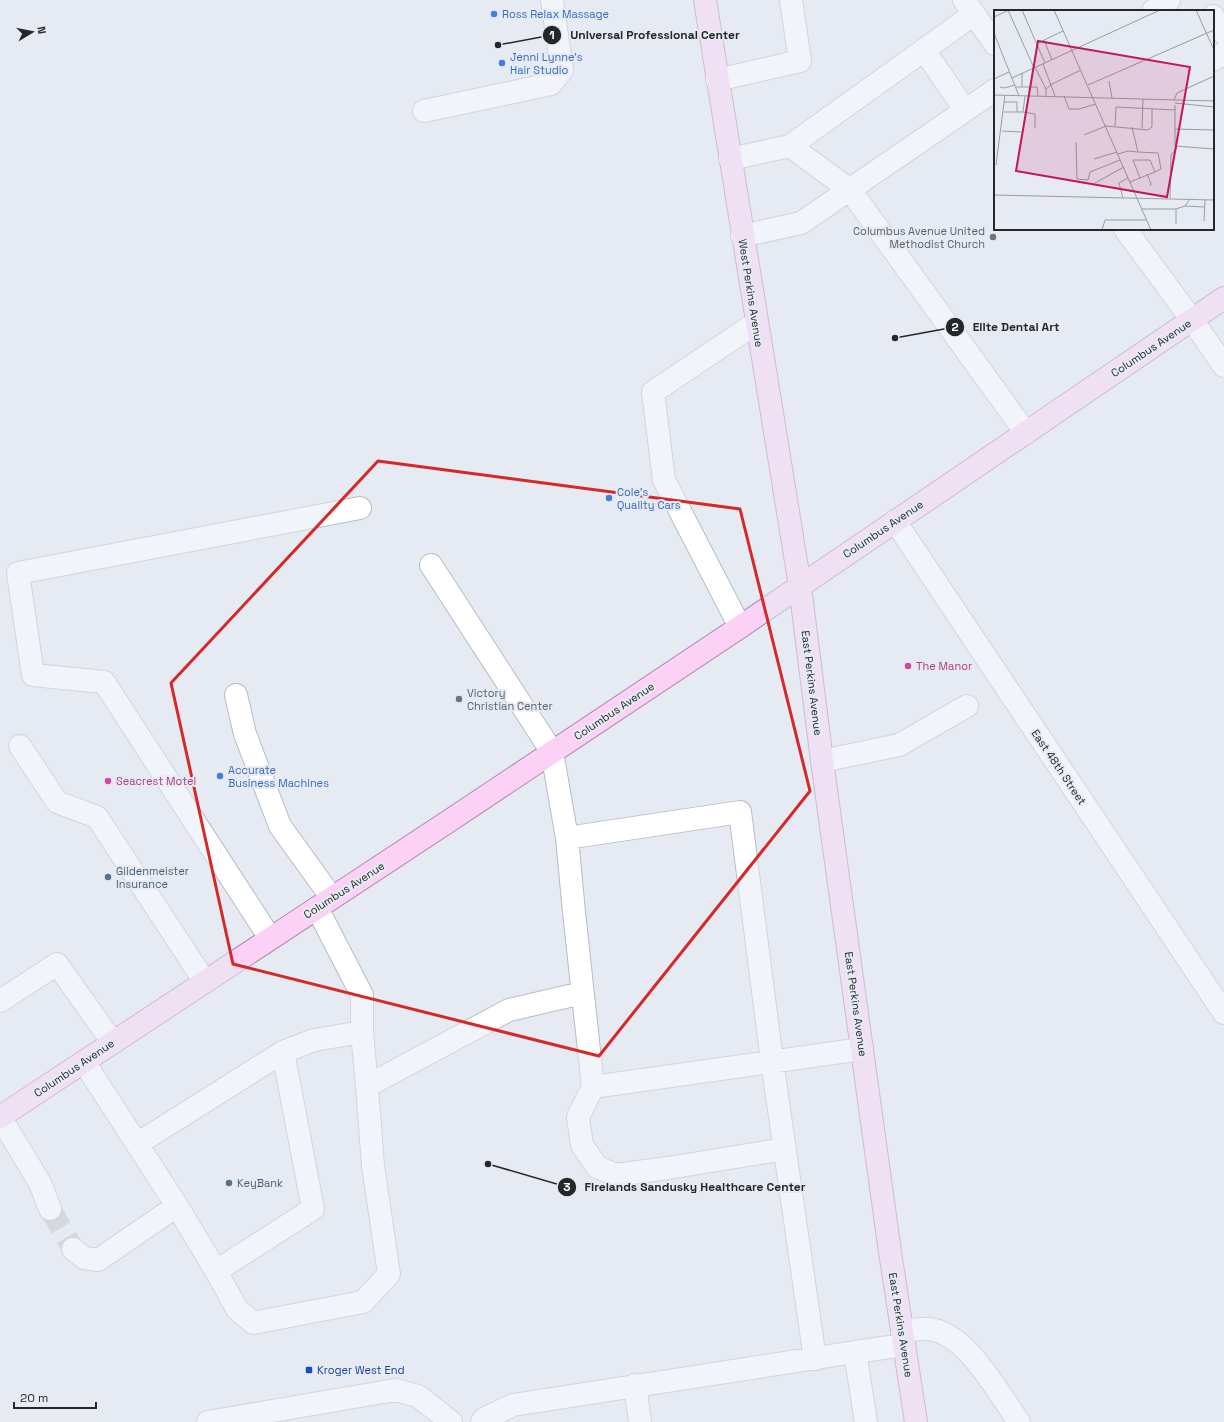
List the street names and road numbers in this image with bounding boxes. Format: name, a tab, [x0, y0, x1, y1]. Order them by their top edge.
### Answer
street label: West Perkins Avenue	[736, 238, 766, 348]
street label: Columbus Avenue	[1108, 316, 1194, 380]
street label: Columbus Avenue	[840, 497, 926, 561]
street label: East Perkins Avenue	[799, 630, 825, 736]
street label: Columbus Avenue	[571, 679, 657, 743]
street label: East 48th Street	[1029, 727, 1089, 807]
street label: Columbus Avenue	[301, 859, 387, 921]
street label: East Perkins Avenue	[842, 951, 870, 1057]
street label: Columbus Avenue	[31, 1036, 117, 1100]
street label: East Perkins Avenue	[886, 1272, 916, 1378]

